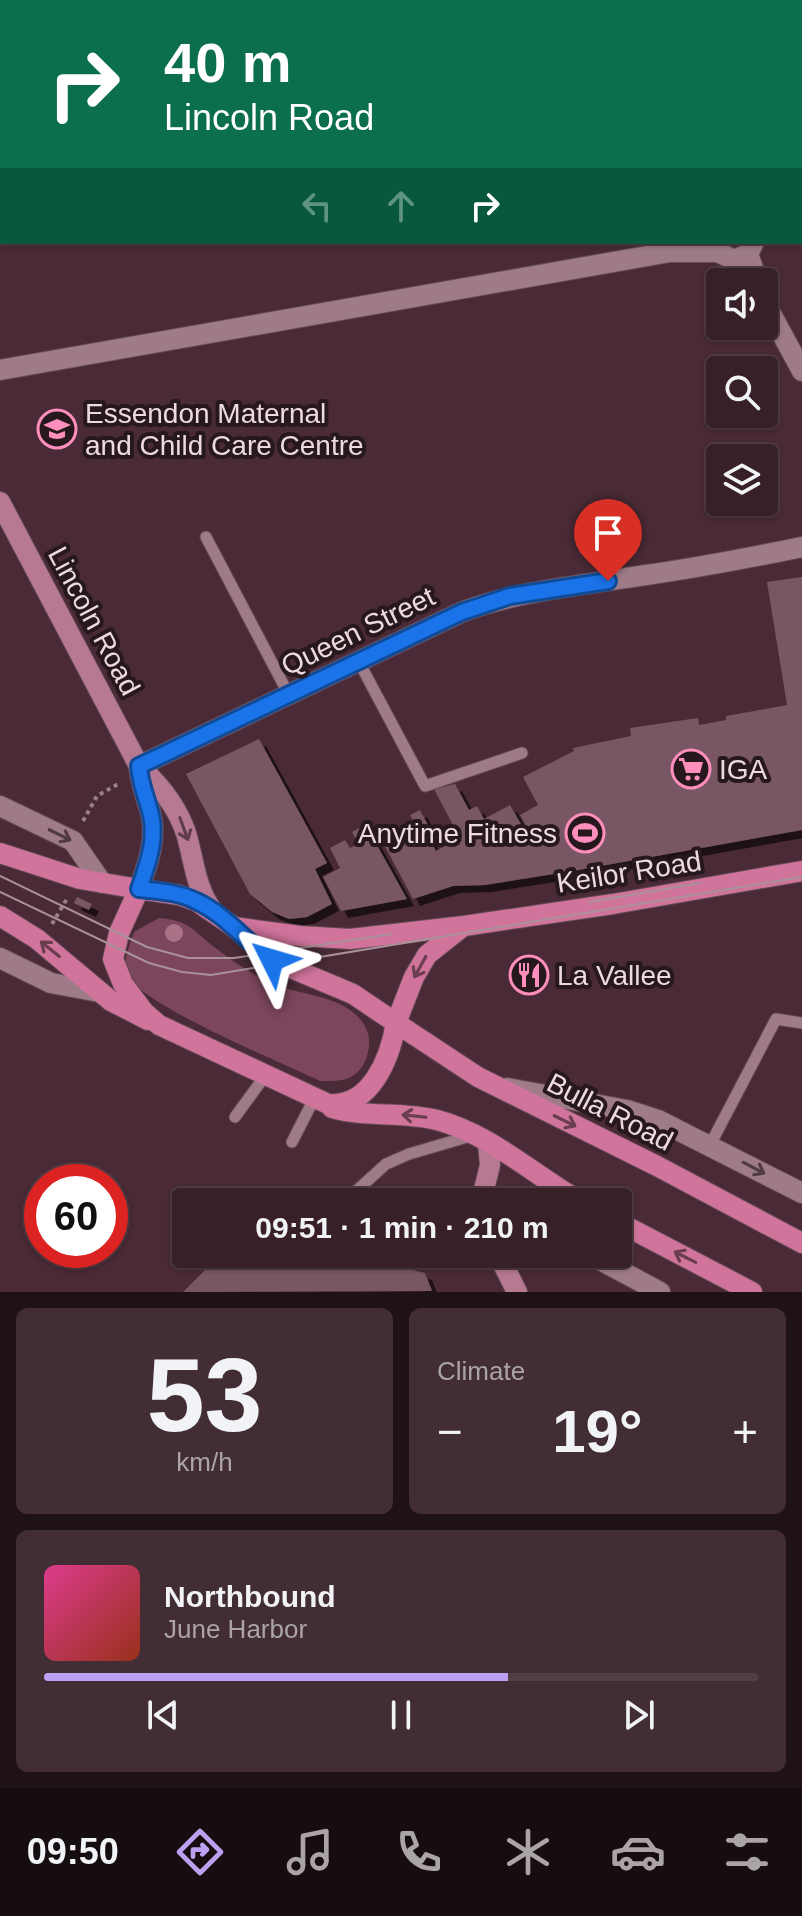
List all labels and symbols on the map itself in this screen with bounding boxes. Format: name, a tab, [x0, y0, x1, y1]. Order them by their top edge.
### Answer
place label: Essendon Maternal and Child Care Centre	[85, 398, 364, 461]
school or university icon: Essendon Maternal and Child Care Centre	[36, 408, 78, 450]
pin	[574, 499, 642, 581]
street label: Lincoln Road	[42, 542, 146, 700]
street label: Queen Street	[276, 580, 440, 681]
supermarket icon: IGA	[670, 748, 712, 790]
place label: IGA	[719, 754, 768, 785]
sports icon: Anytime Fitness	[564, 812, 606, 854]
one-way arrow	[177, 816, 192, 841]
place label: Anytime Fitness	[358, 818, 557, 849]
one-way arrow	[47, 827, 71, 843]
street label: Keilor Road	[554, 845, 704, 899]
position arrow	[230, 918, 314, 1002]
one-way arrow	[40, 940, 61, 958]
restaurant icon: La Vallee	[508, 954, 550, 996]
one-way arrow	[412, 955, 428, 978]
place label: La Vallee	[557, 960, 672, 991]
street label: Bulla Road	[542, 1067, 678, 1157]
one-way arrow	[401, 1109, 428, 1124]
one-way arrow	[553, 1114, 577, 1129]
one-way arrow	[742, 1161, 766, 1177]
speed limit sign: 60	[24, 1164, 128, 1268]
one-way arrow	[674, 1249, 698, 1265]

